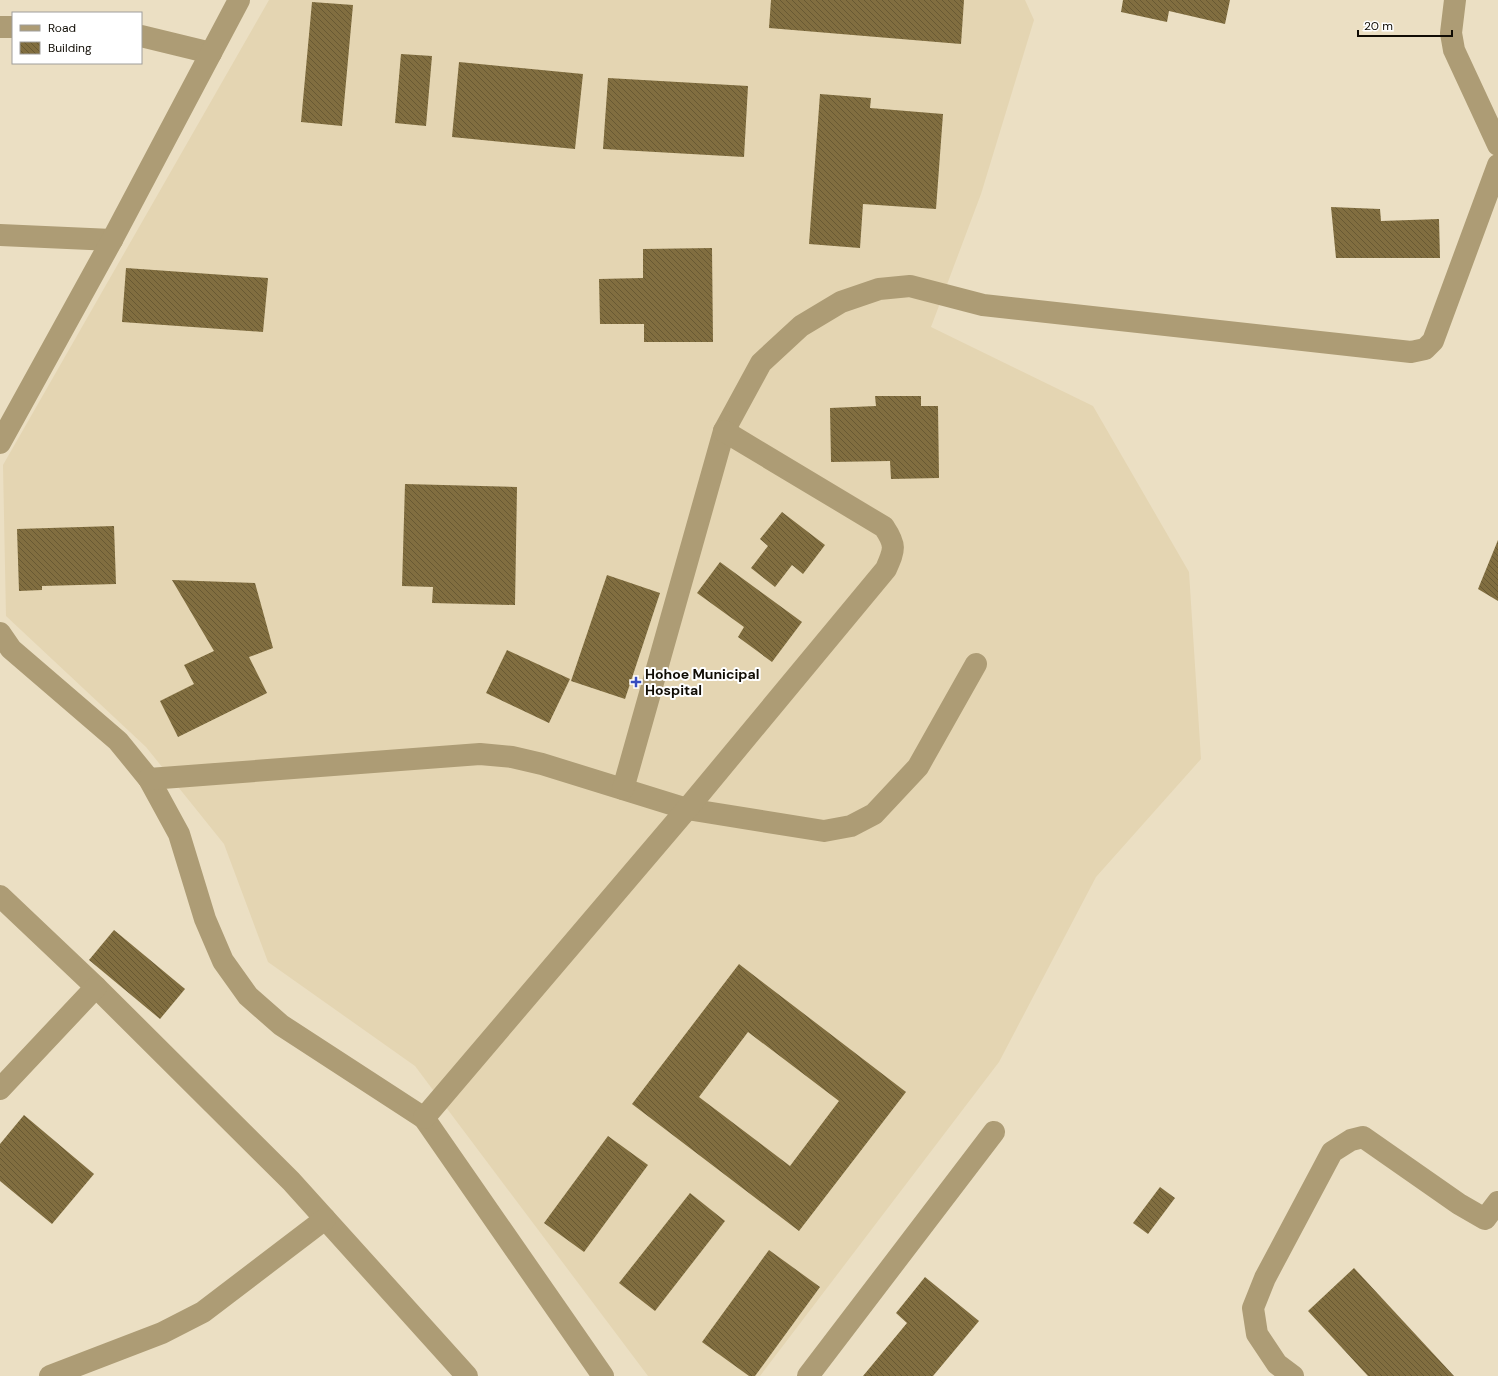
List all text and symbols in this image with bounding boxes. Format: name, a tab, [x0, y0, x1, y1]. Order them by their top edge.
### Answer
legend	[12, 12, 142, 64]
scale bar	[1358, 12, 1452, 38]
text: 20 m	[1364, 18, 1393, 34]
text: Road	[48, 20, 76, 36]
text: Building	[48, 40, 92, 56]
place label: Hohoe Municipal Hospital	[645, 665, 759, 699]
marker: Hohoe Municipal Hospital	[630, 676, 642, 688]

